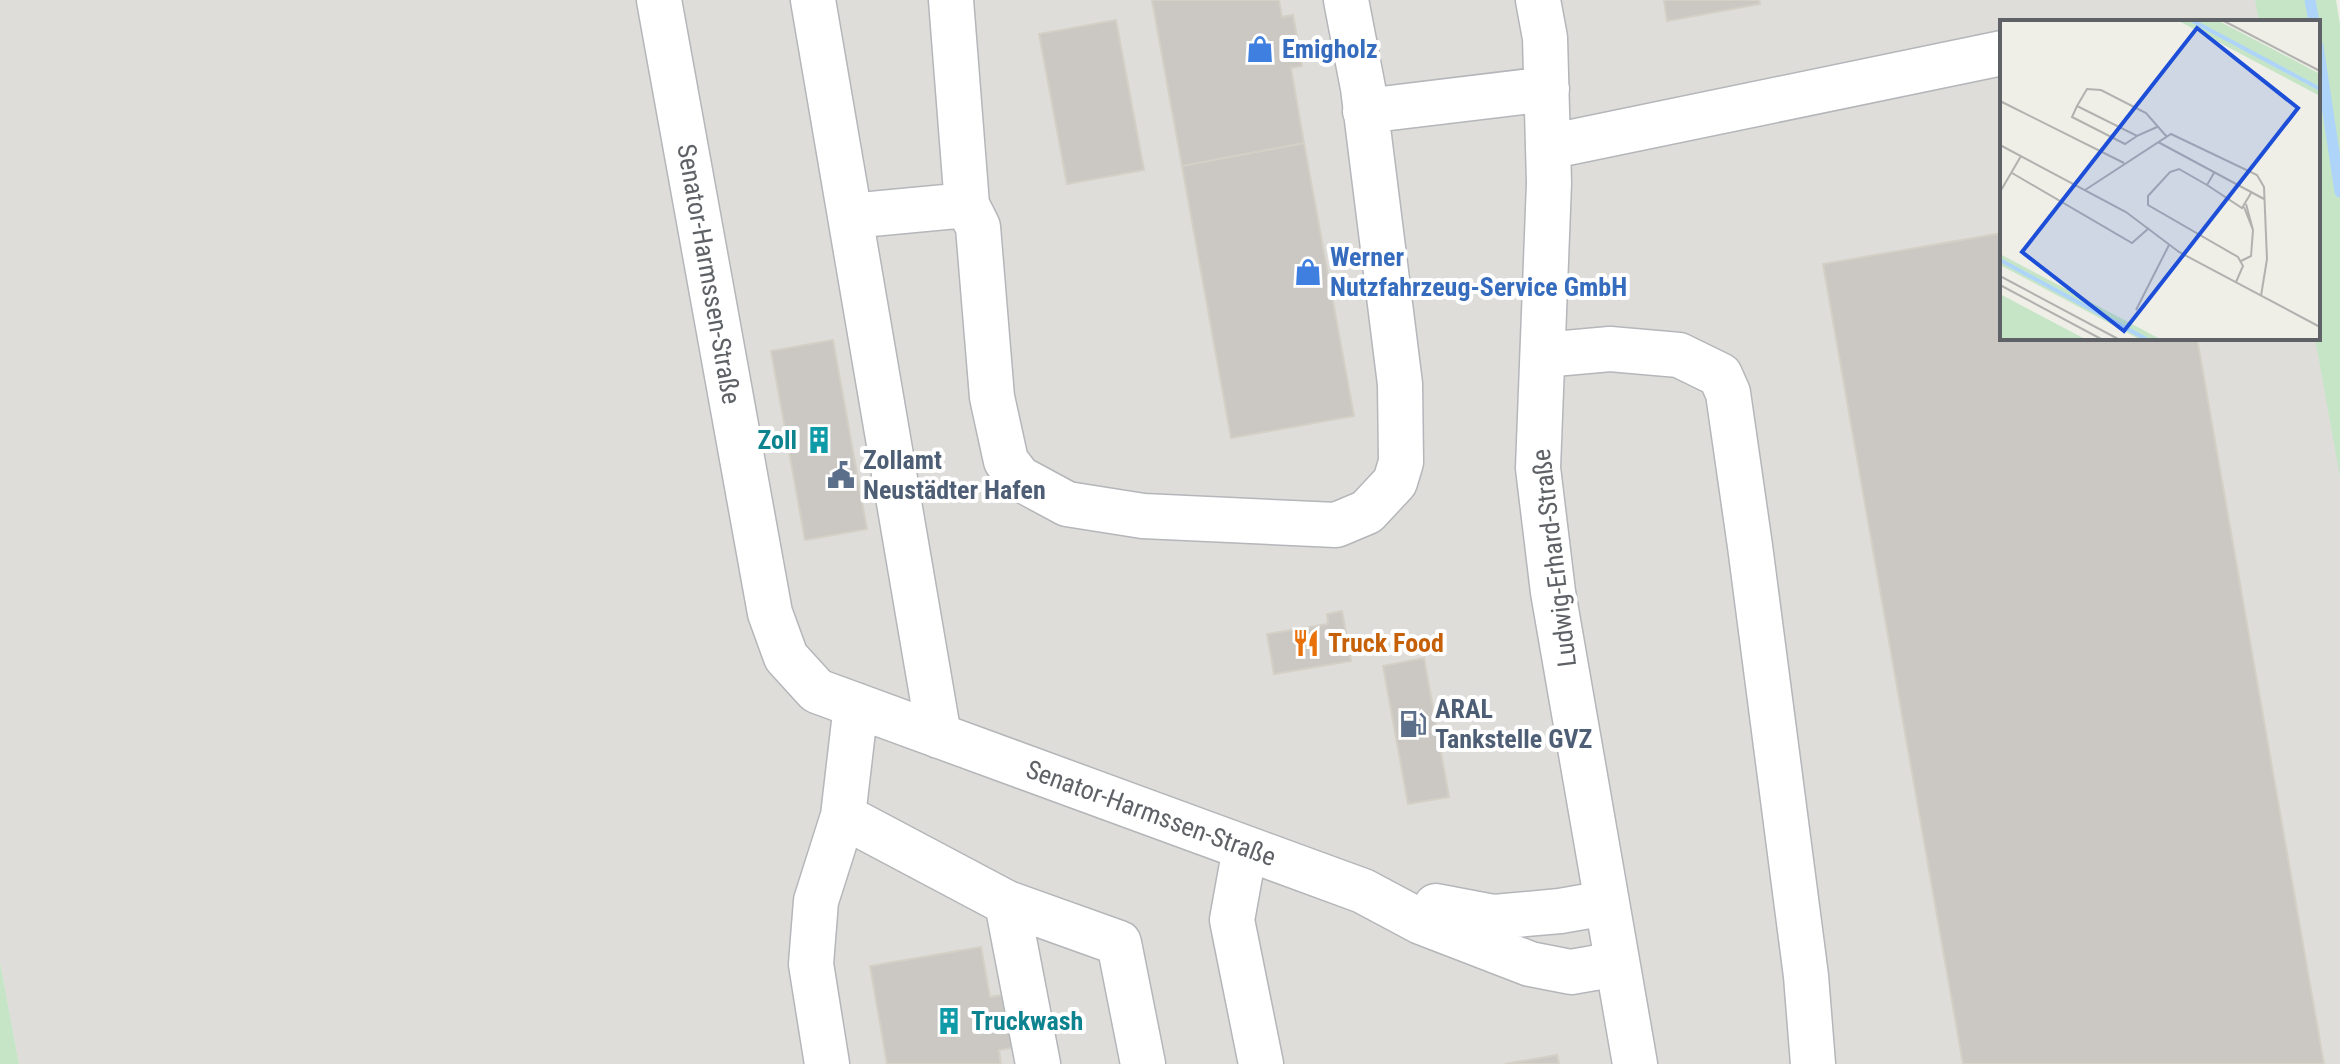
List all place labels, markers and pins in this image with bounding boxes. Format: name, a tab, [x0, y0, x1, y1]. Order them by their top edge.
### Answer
shop icon: Emigholz	[1245, 34, 1275, 64]
place label: Emigholz	[1282, 34, 1378, 64]
place label: Werner Nutzfahrzeug-Service GmbH	[1330, 242, 1627, 302]
shop icon: Werner Nutzfahrzeug-Service GmbH	[1293, 257, 1323, 287]
place label: Zoll	[757, 425, 797, 455]
building icon: Zoll	[804, 425, 834, 455]
place label: Zollamt Neustädter Hafen	[863, 445, 1046, 505]
public building icon: Zollamt Neustädter Hafen	[826, 460, 856, 490]
restaurant icon: Truck Food	[1291, 628, 1321, 658]
place label: Truck Food	[1328, 628, 1444, 658]
place label: ARAL Tankstelle GVZ	[1435, 694, 1592, 754]
fuel station icon: ARAL Tankstelle GVZ	[1398, 709, 1428, 739]
building icon: Truckwash	[934, 1006, 964, 1036]
place label: Truckwash	[971, 1006, 1083, 1036]

